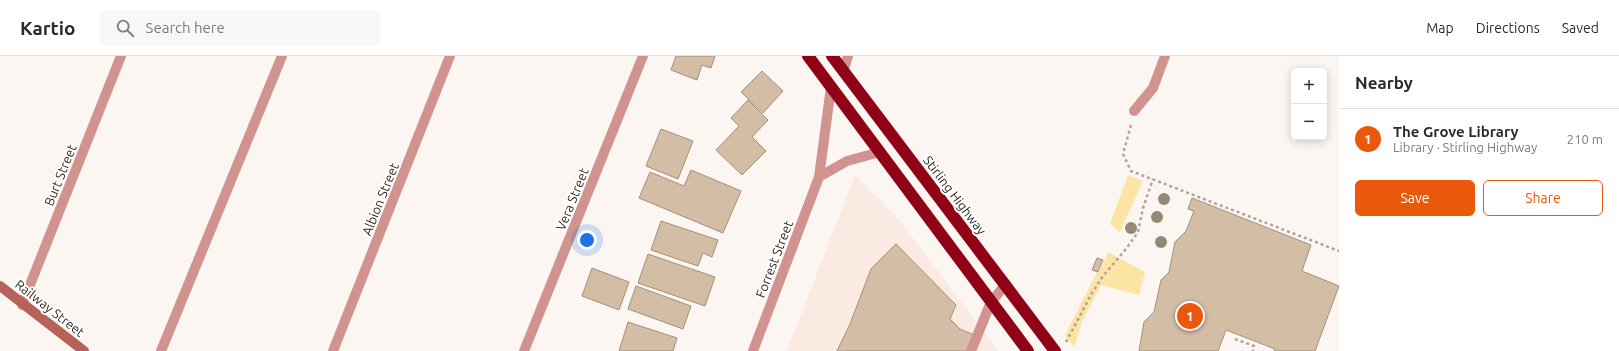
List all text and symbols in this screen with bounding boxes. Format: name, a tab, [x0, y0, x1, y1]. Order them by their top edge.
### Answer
search box	[100, 10, 380, 46]
text: Kartio	[20, 17, 76, 39]
icon: search	[114, 17, 136, 39]
text: Search here	[146, 19, 225, 36]
text: Map	[1426, 20, 1454, 36]
text: Directions	[1476, 20, 1540, 36]
text: Saved	[1562, 20, 1599, 36]
map controls	[1291, 68, 1327, 140]
button: +	[1291, 68, 1327, 104]
text: Nearby	[1355, 73, 1413, 92]
button: −	[1291, 104, 1327, 140]
text: The Grove Library	[1393, 123, 1518, 140]
text: 1	[1364, 132, 1372, 146]
text: 210 m	[1567, 132, 1603, 146]
text: Library · Stirling Highway	[1393, 140, 1537, 154]
street label: Burt Street	[41, 142, 79, 208]
street label: Stirling Highway	[921, 153, 989, 237]
street label: Albion Street	[359, 161, 401, 237]
street label: Vera Street	[553, 166, 591, 232]
button: Save	[1355, 180, 1475, 216]
button: Share	[1483, 180, 1603, 216]
street label: Forrest Street	[753, 218, 795, 300]
your location	[577, 230, 597, 250]
street label: Railway Street	[13, 277, 87, 339]
pin: 1	[1177, 301, 1203, 331]

